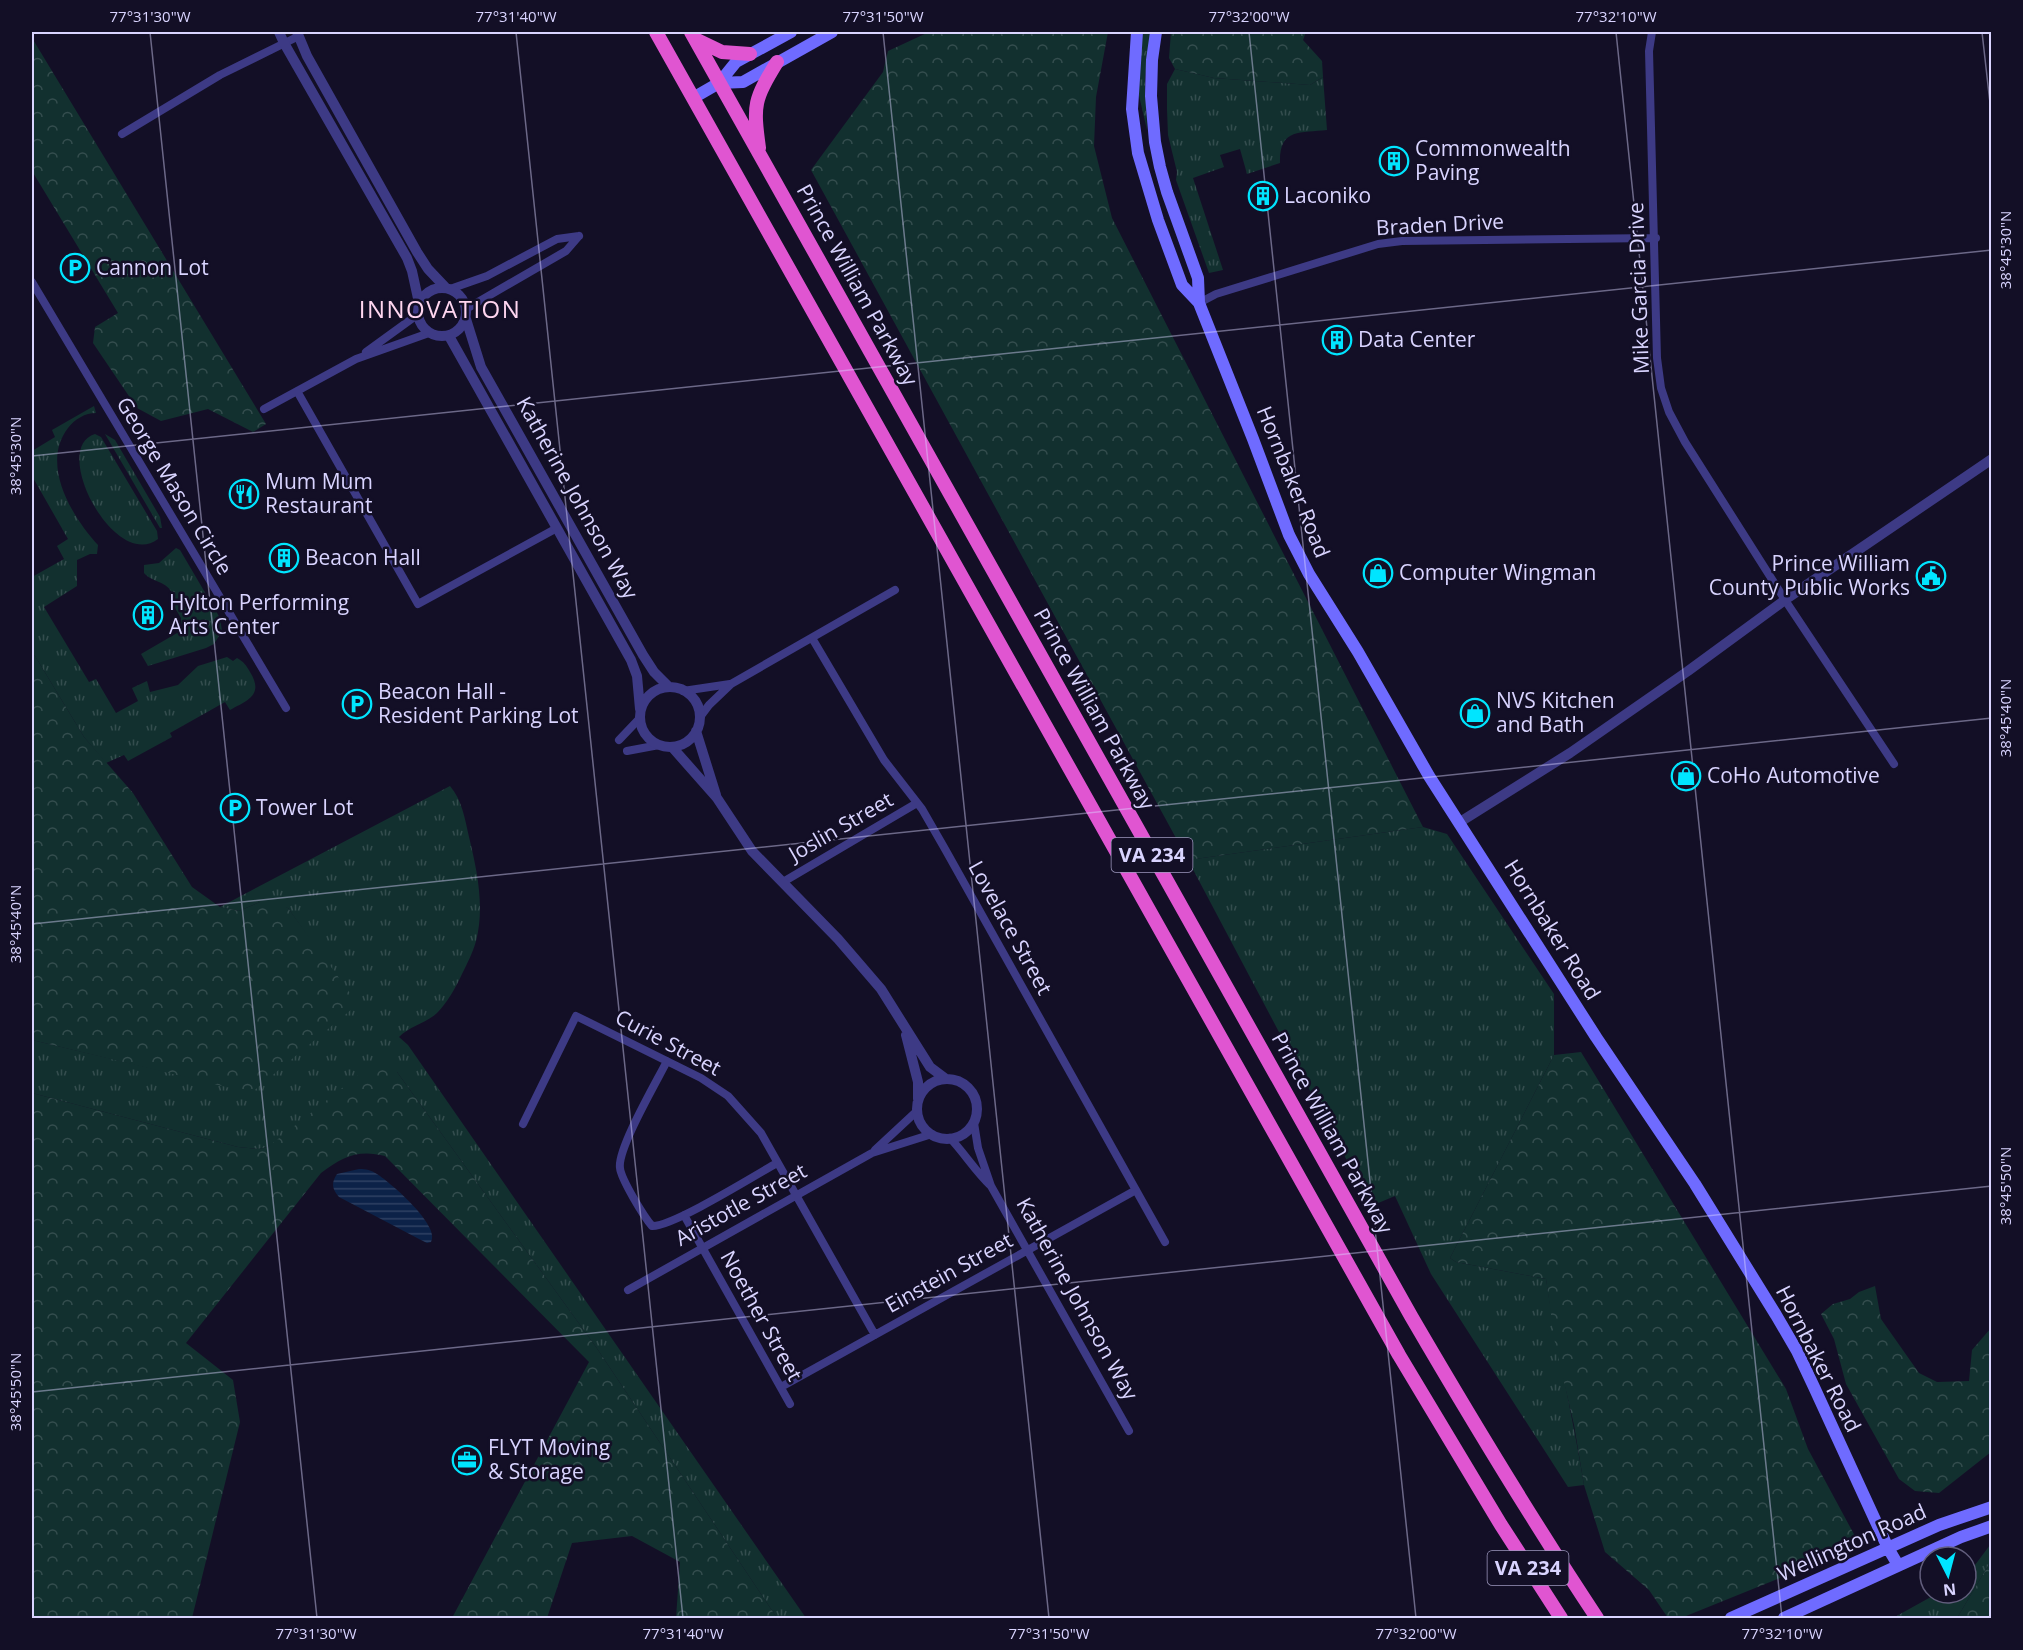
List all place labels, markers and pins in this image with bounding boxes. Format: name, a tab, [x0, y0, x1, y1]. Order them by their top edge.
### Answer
place label: Commonwealth Paving	[1415, 134, 1571, 186]
building icon: Commonwealth Paving	[1378, 145, 1410, 177]
building icon: Laconiko	[1247, 180, 1279, 212]
place label: Laconiko	[1284, 181, 1371, 209]
parking icon: Cannon Lot	[59, 252, 91, 284]
place label: Cannon Lot	[96, 253, 209, 281]
building icon: Data Center	[1321, 324, 1353, 356]
place label: Data Center	[1358, 325, 1476, 353]
place label: Mum Mum Restaurant	[265, 467, 373, 519]
restaurant icon: Mum Mum Restaurant	[228, 478, 260, 510]
building icon: Beacon Hall	[268, 542, 300, 574]
place label: Beacon Hall	[305, 543, 421, 571]
place label: Prince William County Public Works	[1709, 549, 1910, 601]
shop icon: Computer Wingman	[1362, 557, 1394, 589]
place label: Computer Wingman	[1399, 558, 1596, 586]
public building icon: Prince William County Public Works	[1915, 560, 1947, 592]
place label: Hylton Performing Arts Center	[169, 588, 349, 640]
building icon: Hylton Performing Arts Center	[132, 599, 164, 631]
place label: Beacon Hall - Resident Parking Lot	[378, 677, 579, 729]
place label: NVS Kitchen and Bath	[1496, 686, 1615, 738]
parking icon: Beacon Hall - Resident Parking Lot	[341, 688, 373, 720]
shop icon: NVS Kitchen and Bath	[1459, 697, 1491, 729]
shop icon: CoHo Automotive	[1670, 760, 1702, 792]
place label: CoHo Automotive	[1707, 761, 1880, 789]
parking icon: Tower Lot	[219, 792, 251, 824]
place label: Tower Lot	[256, 793, 353, 821]
place label: FLYT Moving & Storage	[488, 1433, 610, 1485]
office icon: FLYT Moving & Storage	[451, 1444, 483, 1476]

